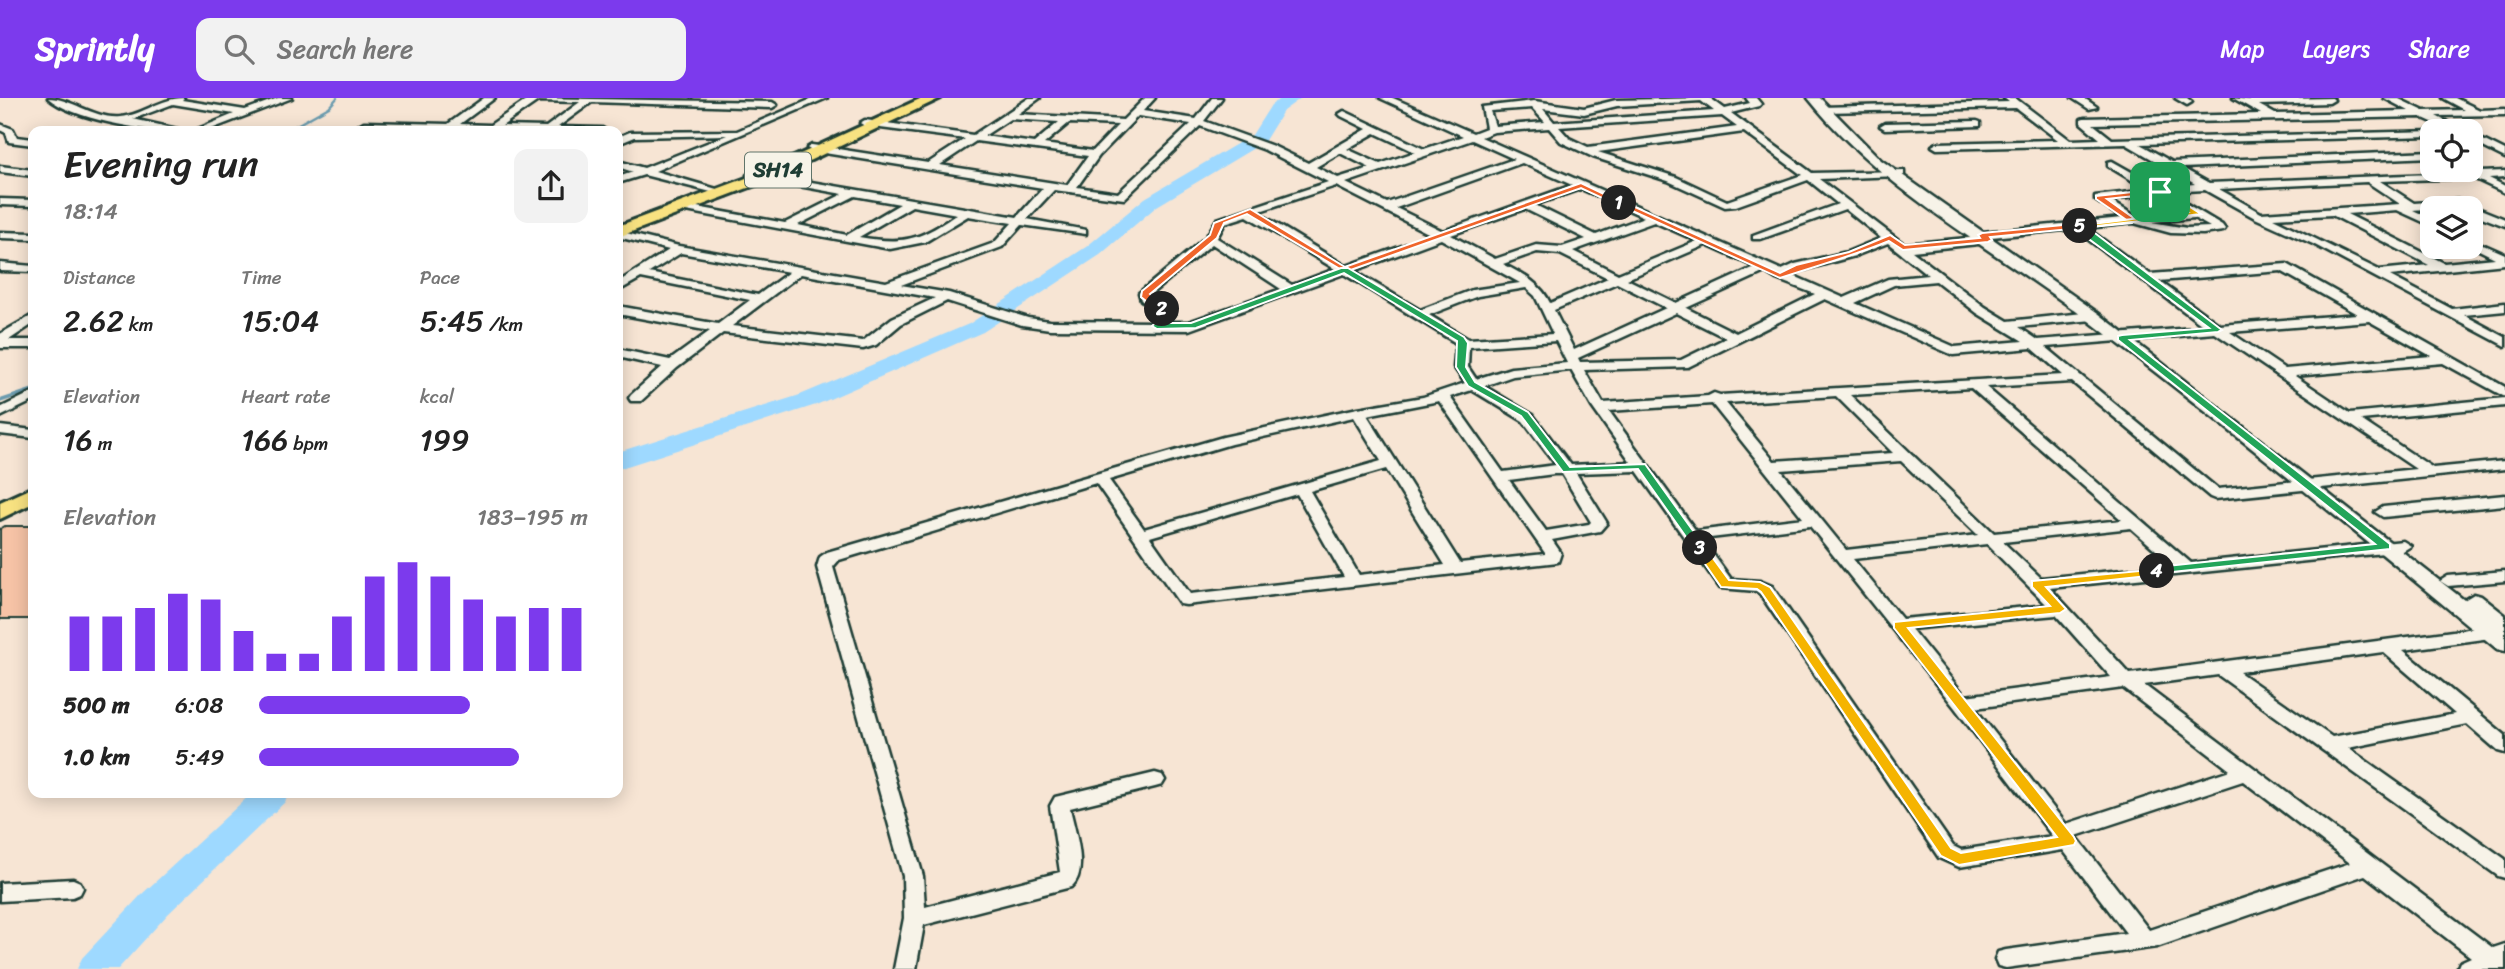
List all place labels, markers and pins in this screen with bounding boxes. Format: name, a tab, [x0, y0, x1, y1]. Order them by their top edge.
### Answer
pin	[2130, 162, 2190, 222]
pin: 1	[1602, 186, 1636, 220]
pin: 5	[2062, 208, 2098, 244]
pin: 2	[1144, 292, 1180, 326]
pin: 3	[1682, 531, 1718, 566]
pin: 4	[2140, 554, 2174, 588]

